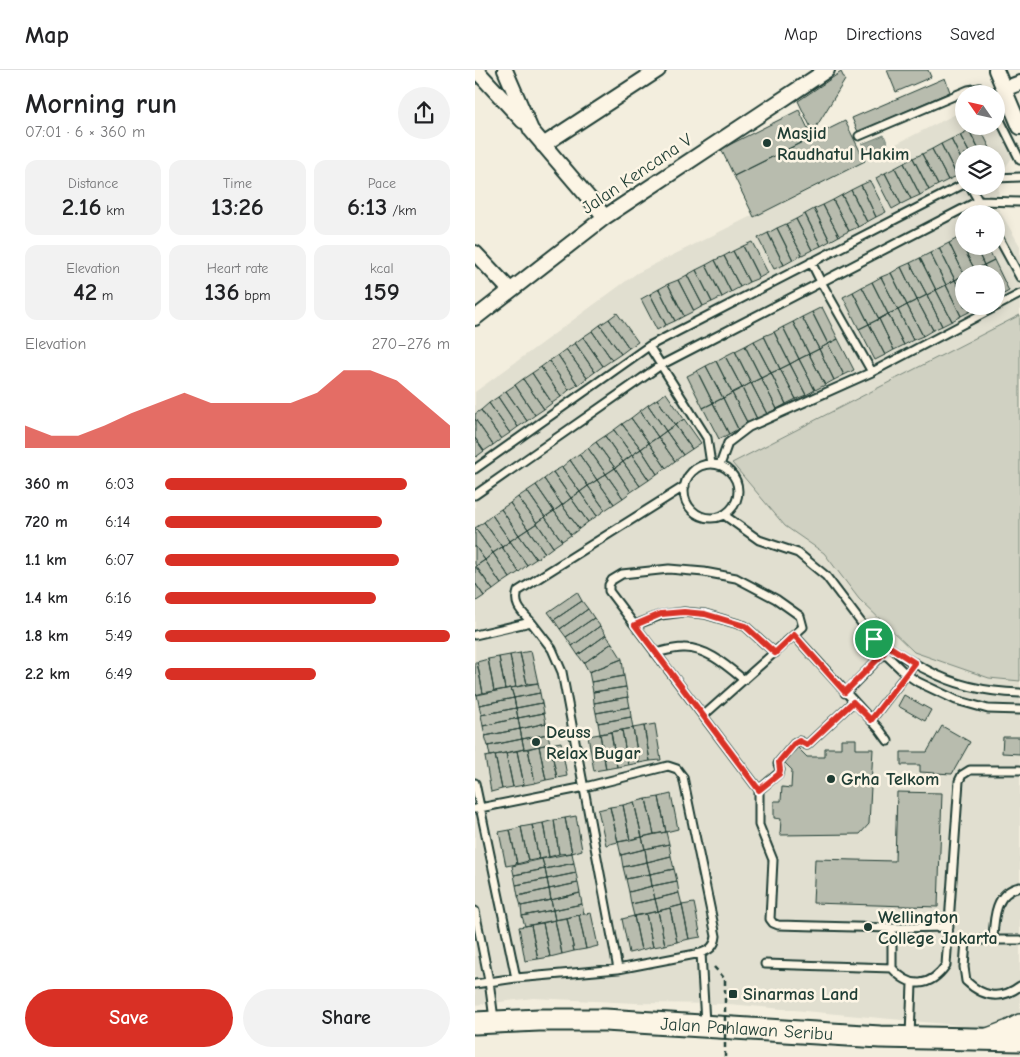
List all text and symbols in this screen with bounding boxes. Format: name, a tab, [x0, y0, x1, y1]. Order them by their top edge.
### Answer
text: Map	[25, 21, 69, 49]
text: Map	[784, 24, 818, 45]
text: Directions	[846, 24, 922, 45]
text: Saved	[950, 24, 995, 45]
north arrow	[955, 85, 1005, 135]
map controls	[955, 85, 1005, 315]
button: share	[398, 87, 450, 139]
text: Morning run	[25, 88, 177, 120]
text: 07:01 · 6 × 360 m	[25, 123, 145, 141]
place label: Masjid Raudhatul Hakim	[777, 123, 909, 165]
street label: Jalan Kencana V	[578, 129, 696, 219]
marker: Masjid Raudhatul Hakim	[761, 137, 773, 149]
button: layers	[955, 145, 1005, 195]
text: Distance	[68, 175, 118, 192]
text: Time	[223, 175, 252, 192]
text: Pace	[368, 175, 396, 192]
text: 2.16	[62, 192, 102, 221]
text: 13:26	[211, 192, 264, 221]
text: 6:13	[347, 192, 387, 221]
text: km	[102, 202, 125, 219]
text: /km	[387, 202, 417, 219]
button: +	[955, 205, 1005, 255]
text: Elevation	[66, 260, 120, 277]
text: Heart rate	[207, 260, 268, 277]
text: kcal	[370, 260, 394, 277]
button: −	[955, 265, 1005, 315]
text: 42	[73, 277, 97, 306]
text: 136	[204, 277, 240, 306]
text: 159	[364, 277, 400, 306]
text: m	[97, 287, 113, 304]
text: bpm	[240, 287, 271, 304]
text: Elevation	[25, 335, 86, 353]
text: 270–276 m	[372, 335, 450, 353]
text: 360 m	[25, 475, 69, 493]
text: 6:03	[105, 475, 134, 493]
text: 720 m	[25, 513, 68, 531]
text: 6:14	[105, 513, 131, 531]
text: 1.1 km	[25, 551, 67, 569]
text: 6:07	[105, 551, 134, 569]
text: 1.4 km	[25, 589, 68, 607]
text: 6:16	[105, 589, 132, 607]
pin	[853, 618, 895, 660]
icon: arrive	[860, 625, 888, 653]
text: 1.8 km	[25, 627, 69, 645]
text: 5:49	[105, 627, 133, 645]
text: 2.2 km	[25, 665, 70, 683]
text: 6:49	[105, 665, 133, 683]
place label: Deuss Relax Bugar	[546, 722, 641, 764]
marker: Deuss Relax Bugar	[530, 736, 542, 748]
place label: Grha Telkom	[841, 769, 939, 790]
marker: Grha Telkom	[825, 773, 837, 785]
place label: Wellington College Jakarta	[878, 907, 998, 949]
marker: Wellington College Jakarta	[862, 921, 874, 933]
place label: Sinarmas Land	[743, 984, 858, 1005]
marker: Sinarmas Land	[727, 988, 739, 1000]
button: Save	[25, 989, 233, 1047]
button: Share	[243, 989, 450, 1047]
street label: Jalan Pahlawan Seribu	[660, 1013, 834, 1045]

